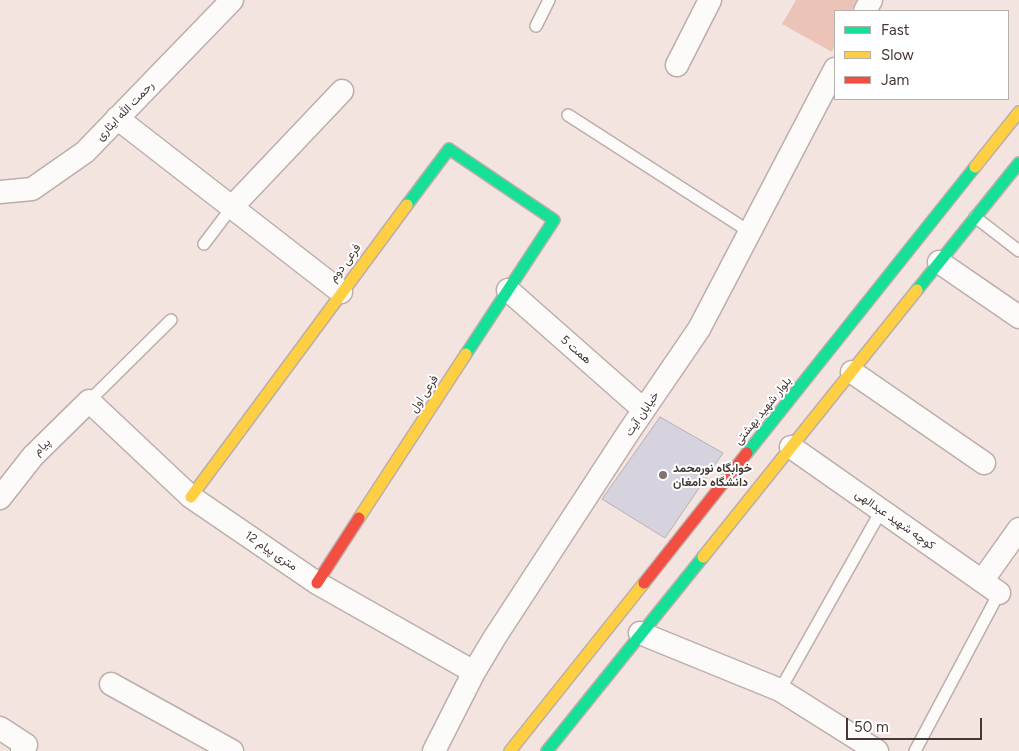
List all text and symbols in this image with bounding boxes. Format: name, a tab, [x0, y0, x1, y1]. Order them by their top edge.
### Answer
legend	[834, 10, 1009, 100]
text: Fast	[881, 21, 909, 39]
text: Slow	[881, 46, 914, 64]
text: Jam	[881, 71, 909, 89]
street label: رحمت الله ایثاری	[93, 78, 157, 144]
street label: فرعی دوم	[326, 241, 364, 285]
street label: 5 همت	[558, 333, 594, 367]
street label: فرعی اول	[407, 372, 441, 416]
street label: بلوار شهید بهشتی	[731, 374, 795, 448]
street label: خیابان آیت	[622, 389, 662, 439]
street label: پیام	[30, 435, 54, 459]
place label: خوابگاه نورمحمد دانشگاه دامغان	[673, 461, 752, 489]
marker: خوابگاه نورمحمد دانشگاه دامغان	[657, 469, 669, 481]
street label: کوچه شهید عبدالهی	[852, 487, 938, 553]
street label: 12 متری پیام	[242, 528, 300, 574]
scale bar	[849, 708, 985, 740]
text: 50 m	[854, 718, 889, 736]

